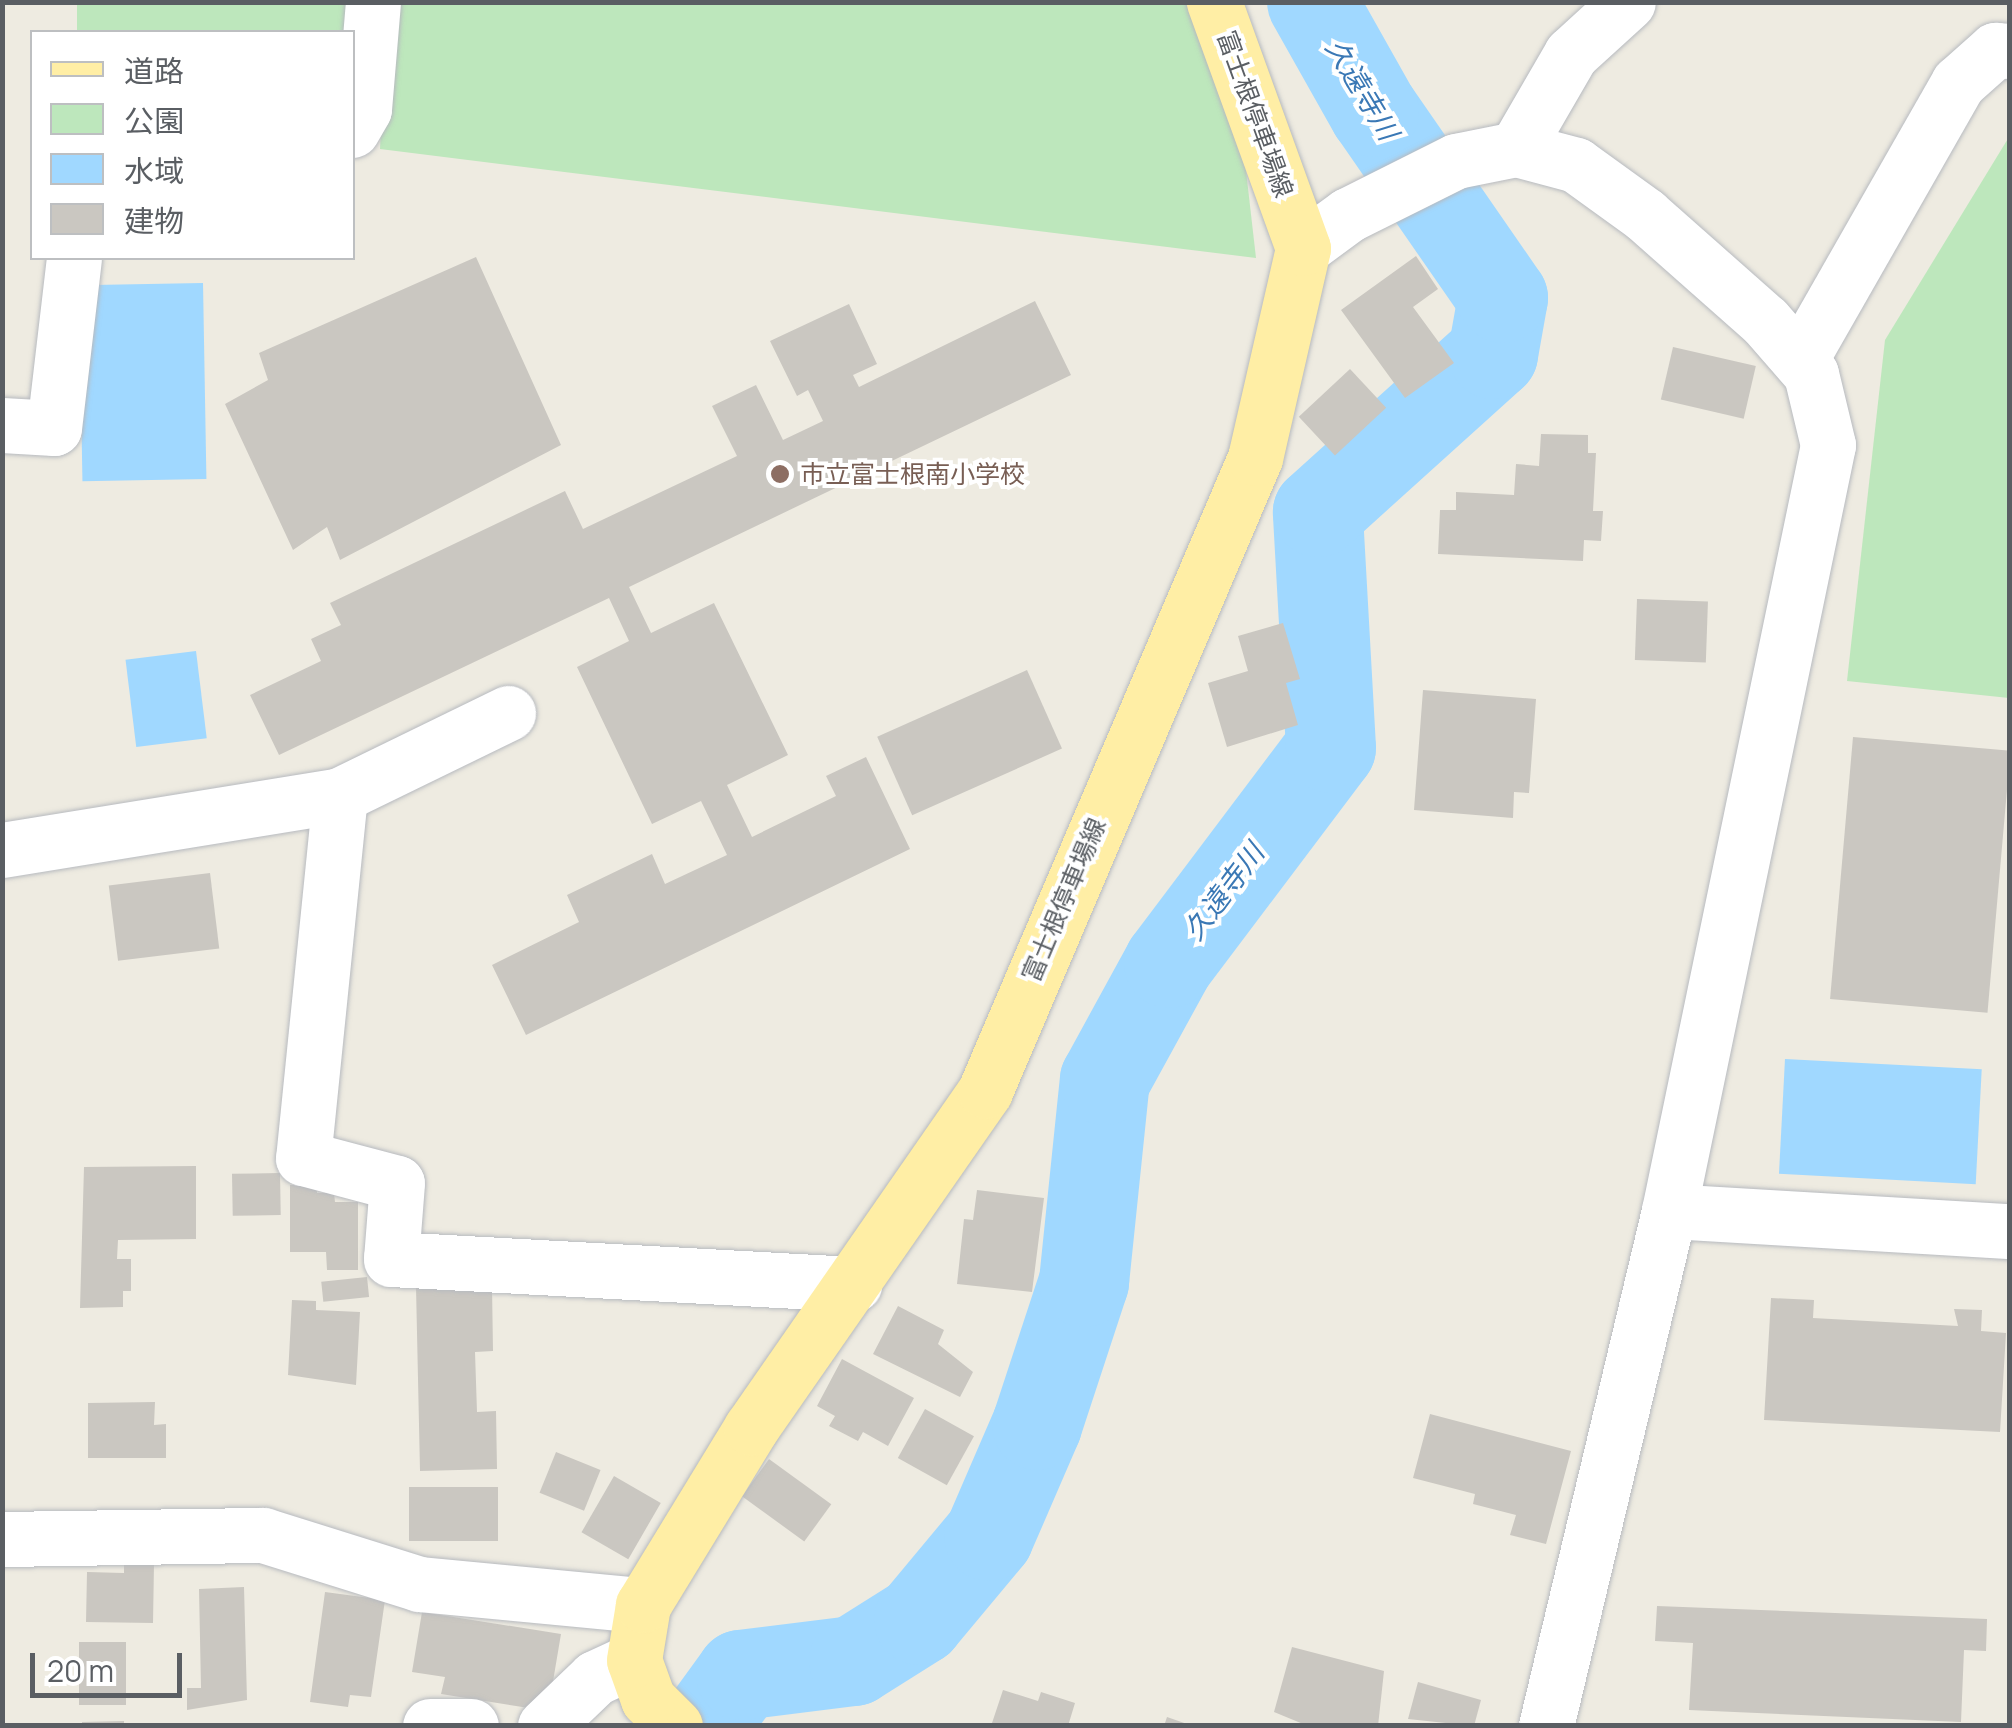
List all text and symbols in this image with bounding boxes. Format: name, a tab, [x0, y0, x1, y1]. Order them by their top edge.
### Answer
street label: 富士根停車場線	[1211, 27, 1299, 201]
legend	[30, 30, 355, 260]
water label: 久遠寺川	[1320, 32, 1406, 146]
text: 道路	[124, 50, 184, 91]
text: 公園	[124, 100, 184, 141]
text: 水域	[124, 150, 184, 191]
text: 建物	[124, 200, 184, 241]
place label: 市立富士根南小学校	[800, 459, 1025, 489]
marker: 市立富士根南小学校	[769, 463, 791, 485]
street label: 富士根停車場線	[1016, 814, 1112, 986]
water label: 久遠寺川	[1176, 836, 1270, 946]
scale bar	[35, 1633, 188, 1695]
text: 20 m	[47, 1650, 114, 1691]

